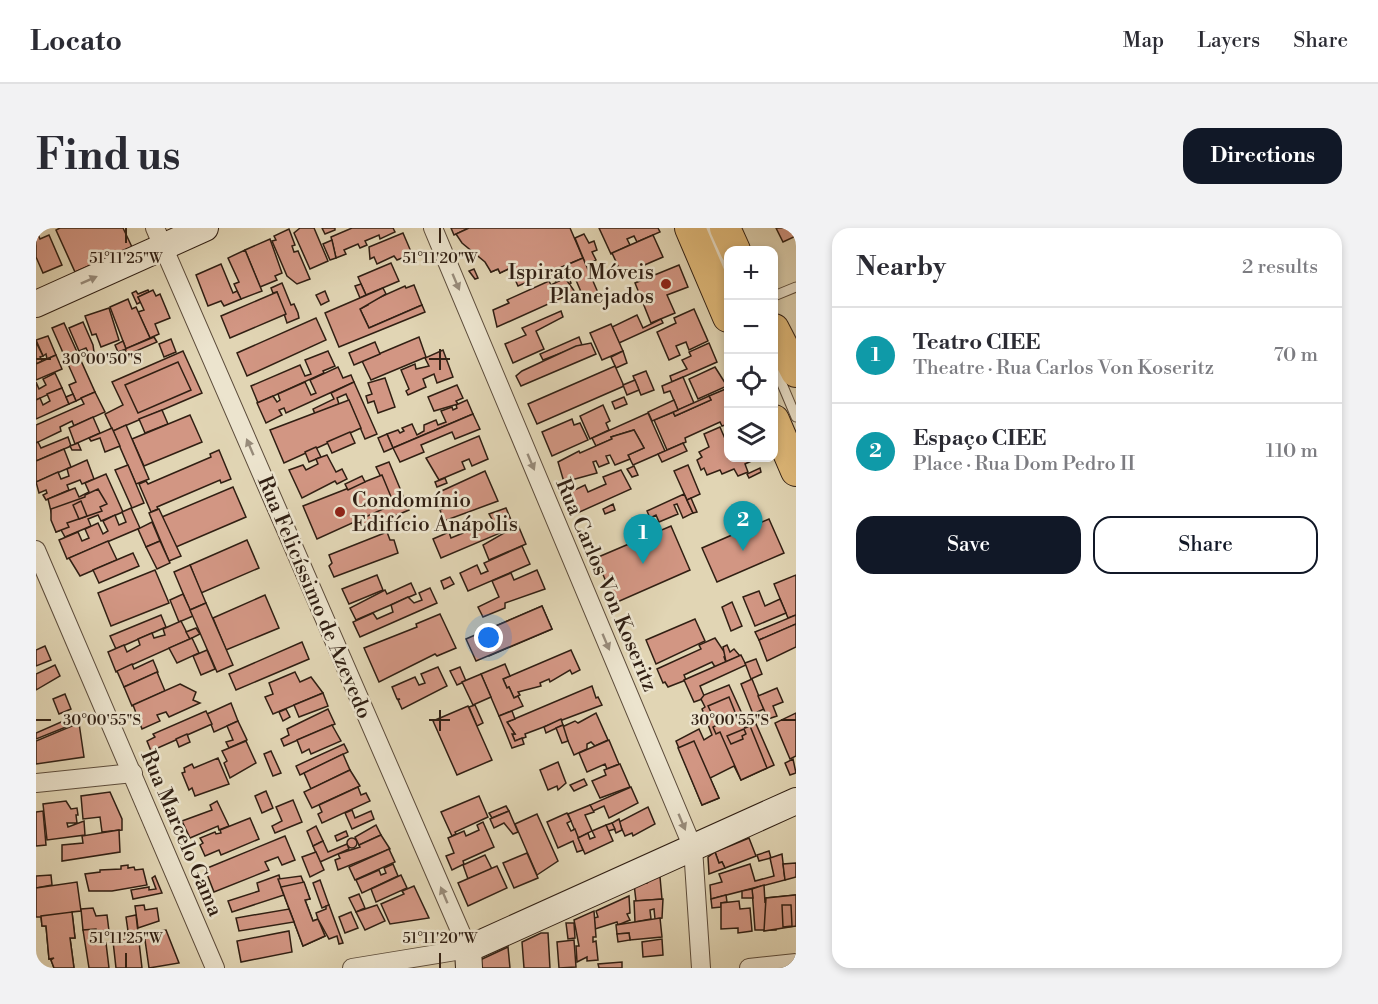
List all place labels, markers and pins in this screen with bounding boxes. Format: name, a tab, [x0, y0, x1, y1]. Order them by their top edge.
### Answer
place label: Ispirato Móveis Planejados	[508, 260, 654, 310]
marker: Ispirato Móveis Planejados	[659, 277, 673, 291]
place label: Condomínio Edifício Anápolis	[352, 488, 518, 538]
pin: 2	[724, 502, 762, 551]
marker: Condomínio Edifício Anápolis	[333, 505, 347, 519]
pin: 1	[624, 514, 662, 564]

